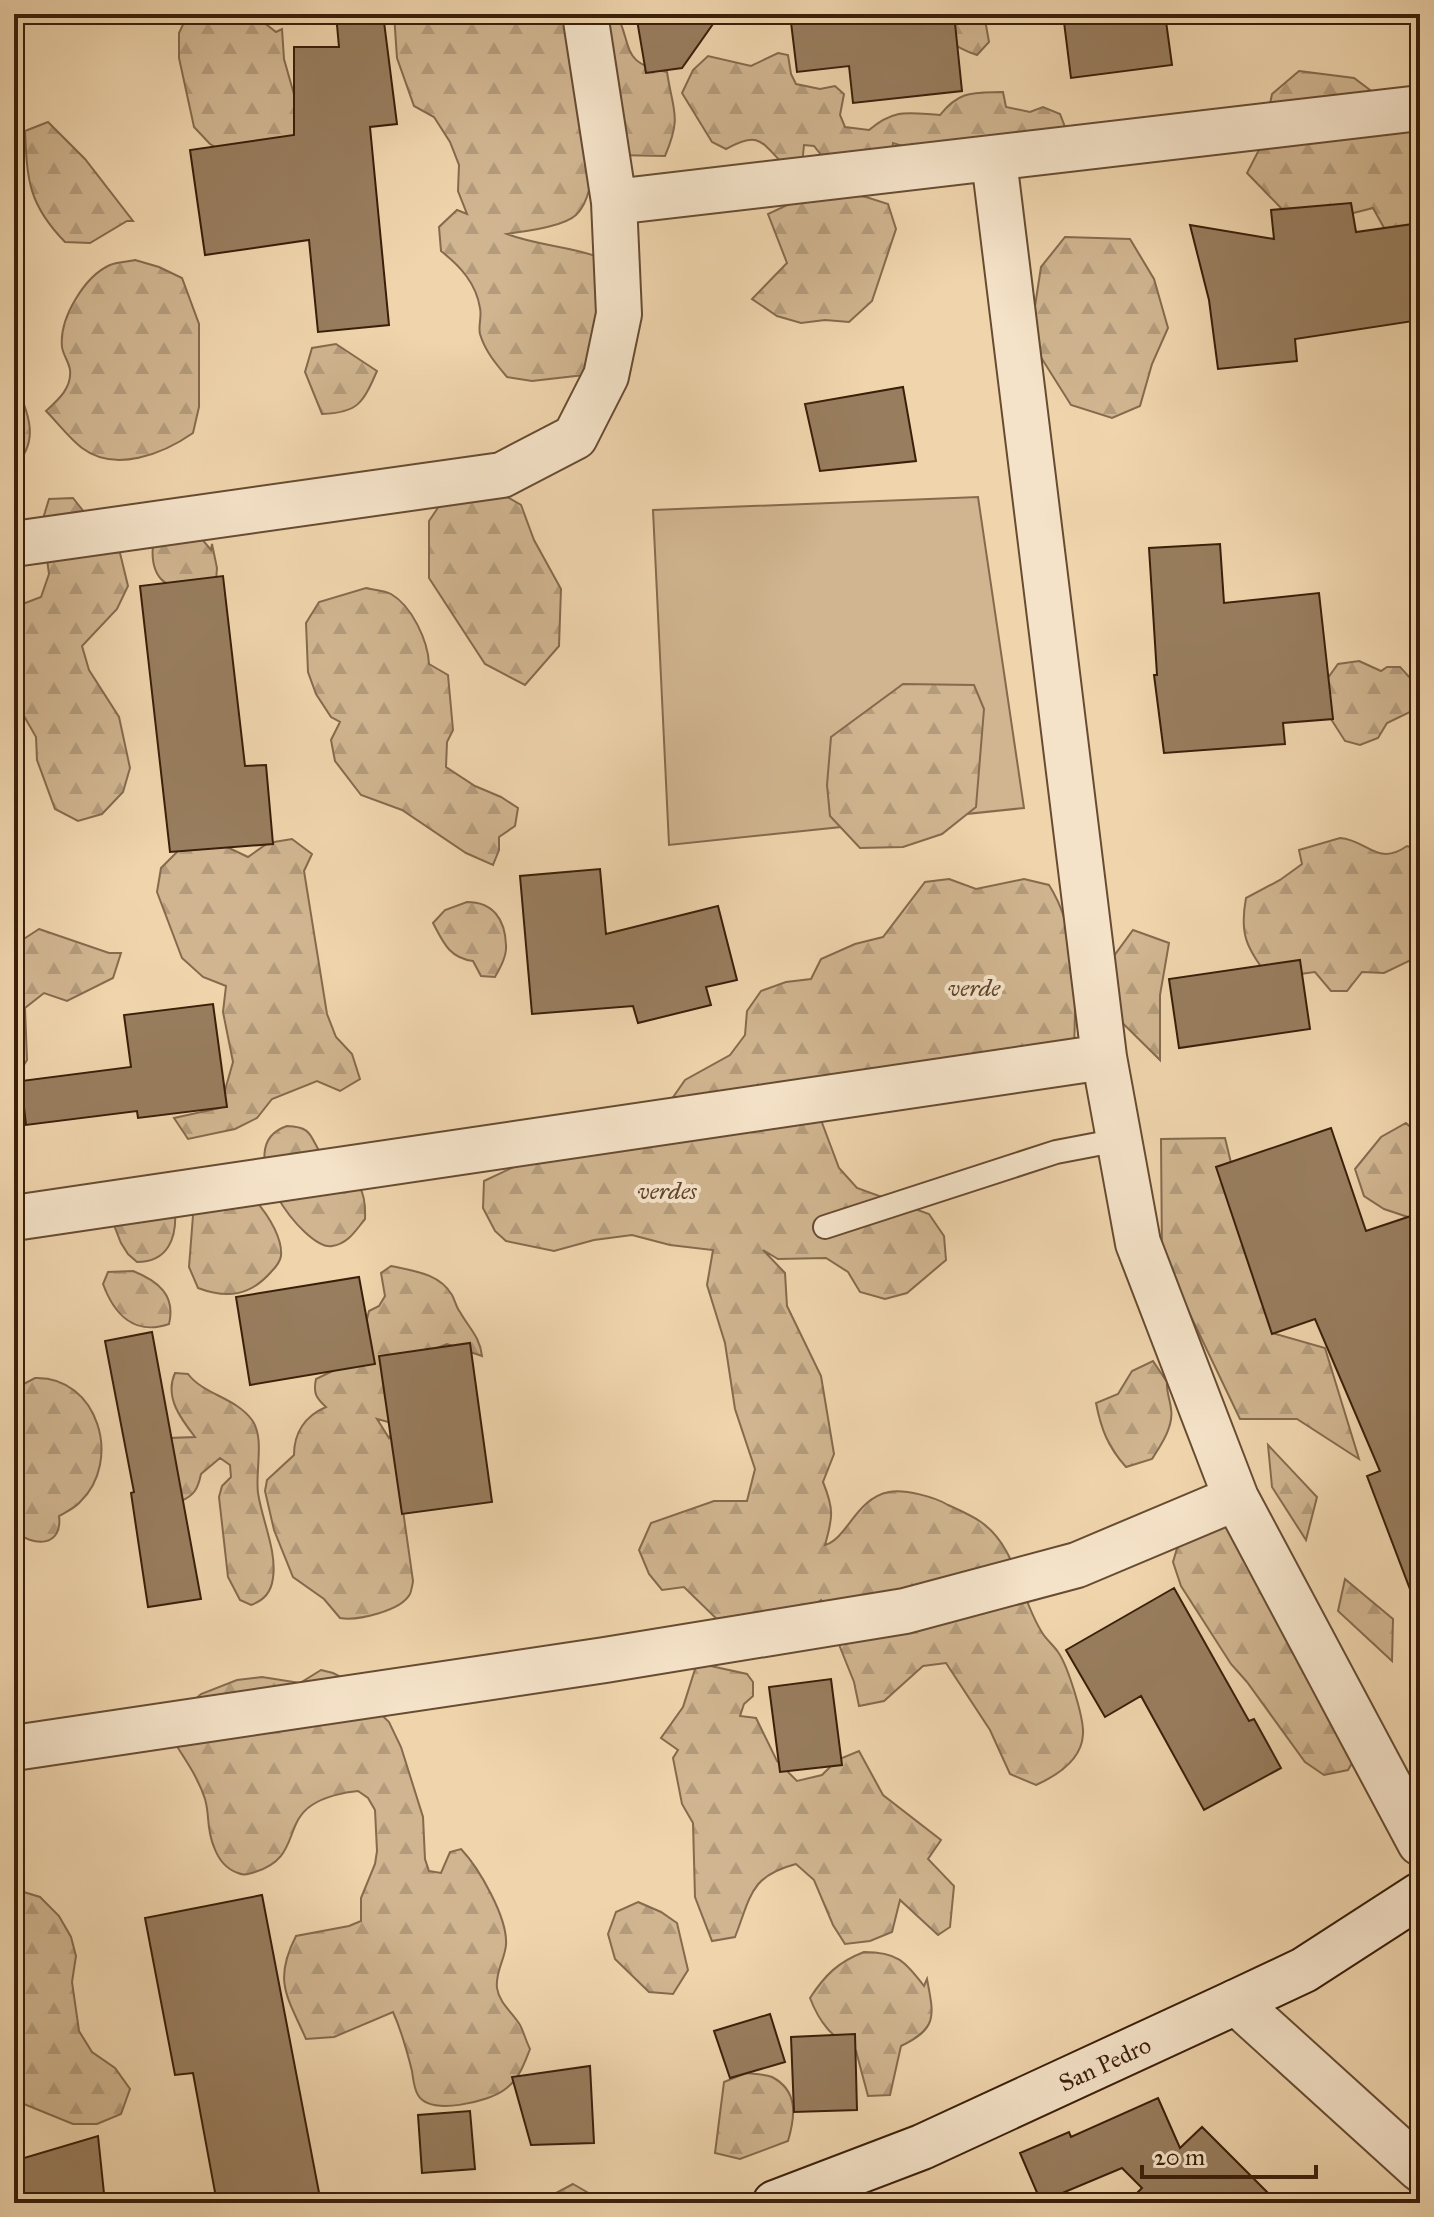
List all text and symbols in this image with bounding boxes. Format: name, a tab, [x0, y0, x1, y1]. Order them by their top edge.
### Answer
park label: verde	[948, 973, 1001, 1003]
park label: verdes	[637, 1176, 698, 1206]
street label: San Pedro	[1054, 2030, 1156, 2098]
scale bar	[1142, 2129, 1316, 2179]
text: 20 m	[1154, 2142, 1205, 2172]

